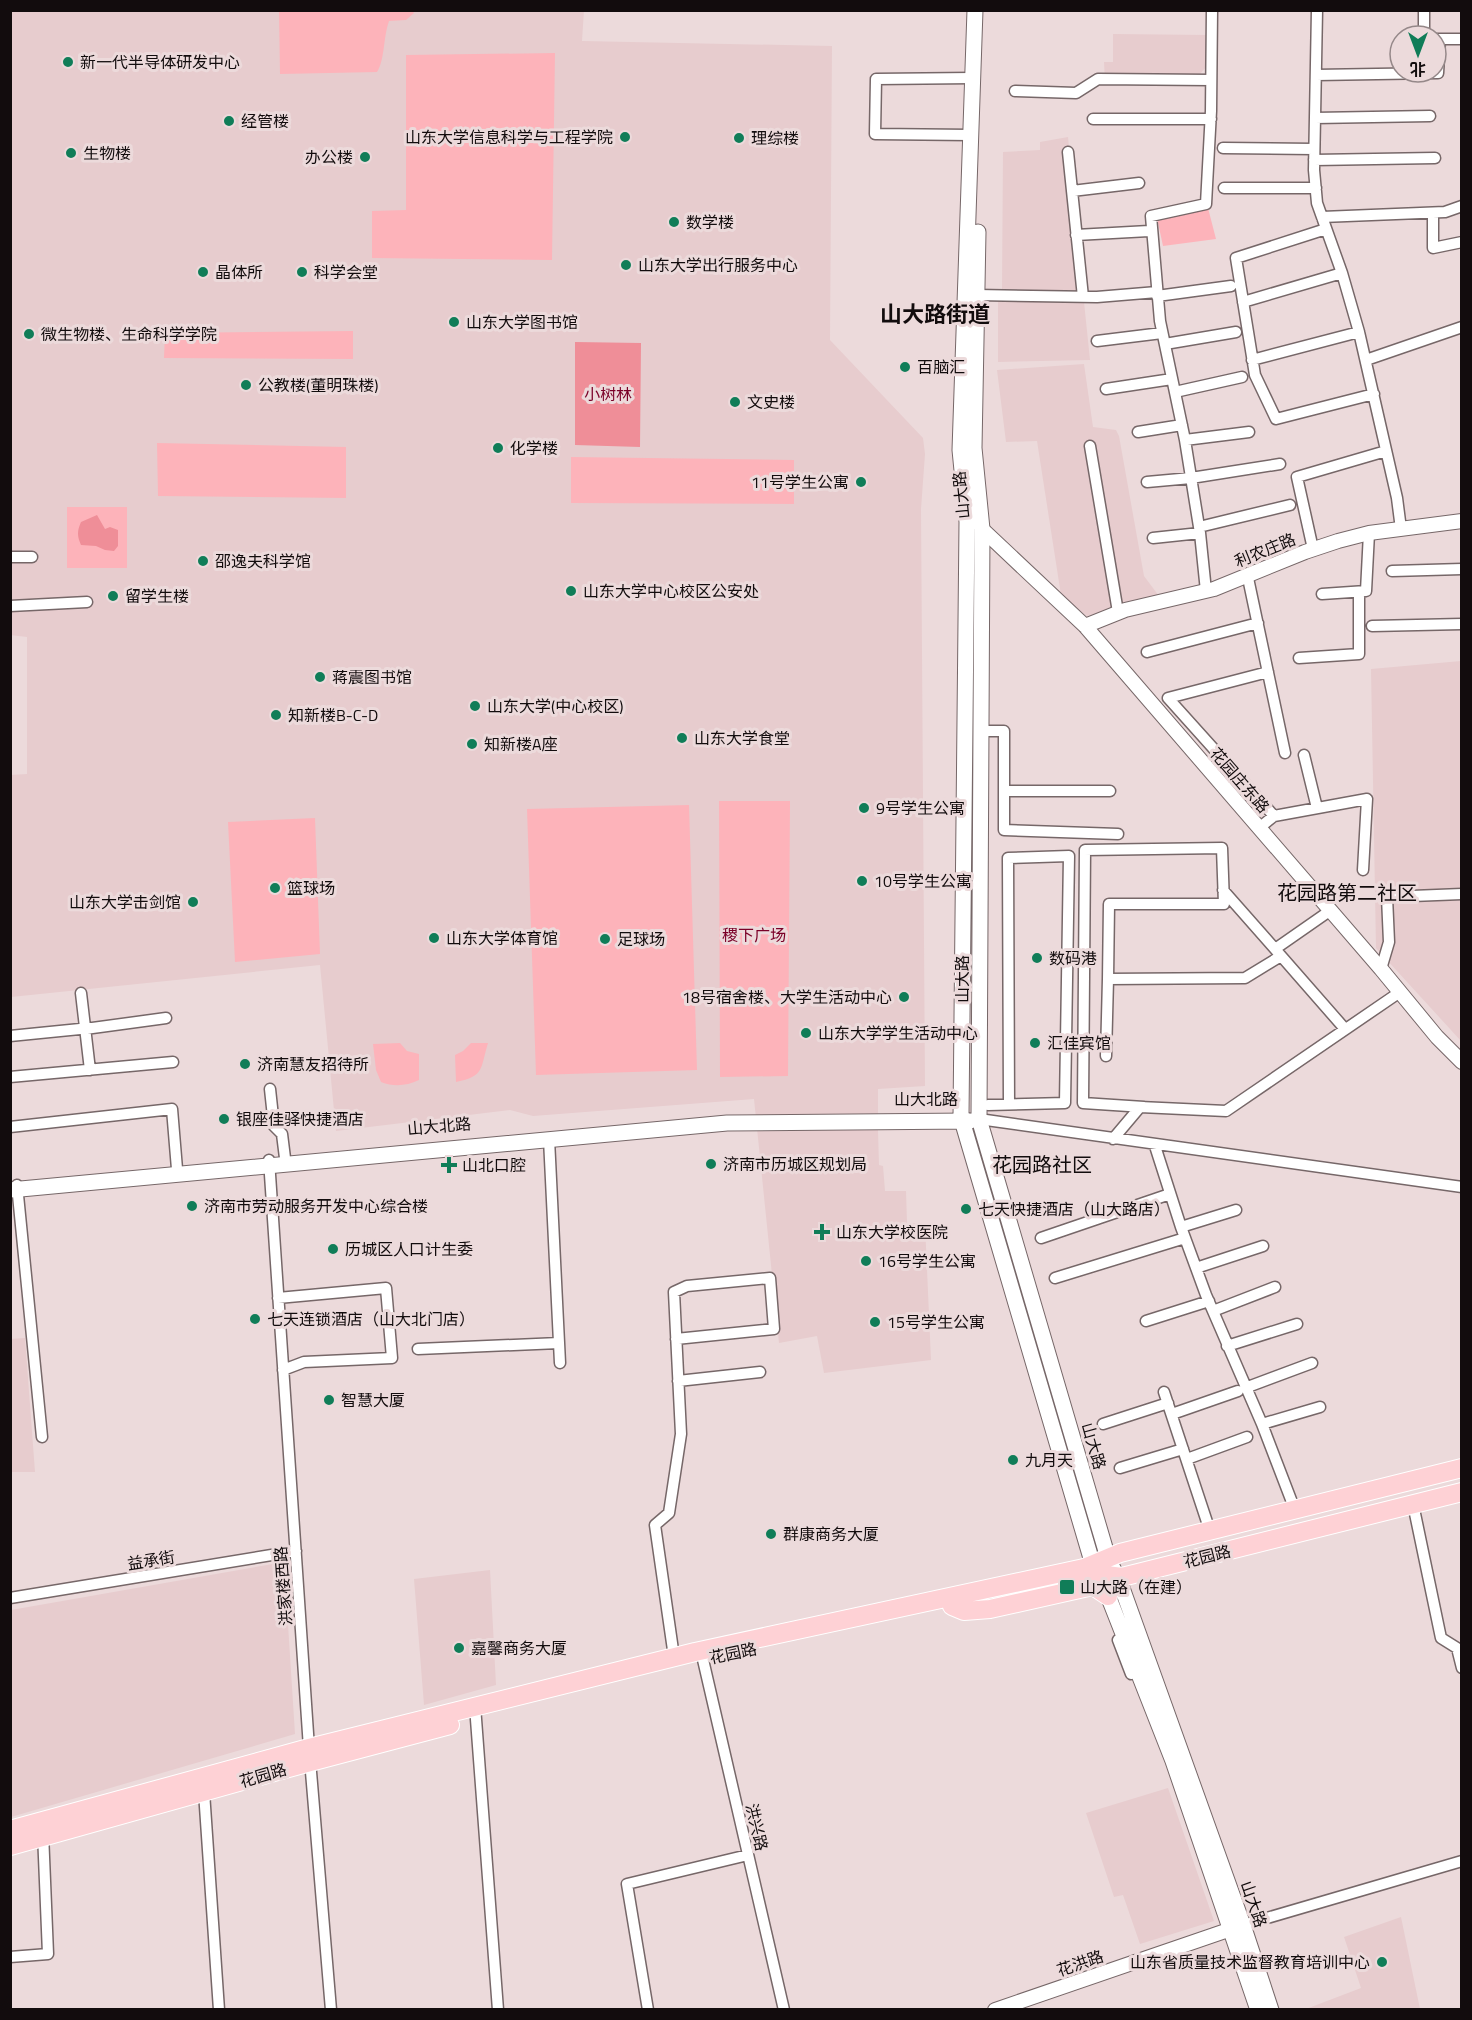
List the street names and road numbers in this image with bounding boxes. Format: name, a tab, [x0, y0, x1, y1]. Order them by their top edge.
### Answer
street label: 山大路	[947, 470, 975, 520]
street label: 利农庄路	[1231, 527, 1299, 573]
street label: 花园庄东路	[1205, 742, 1275, 818]
street label: 山大路	[950, 955, 974, 1003]
street label: 山大北路	[894, 1087, 958, 1111]
street label: 山大北路	[406, 1111, 472, 1141]
street label: 山大路	[1076, 1420, 1112, 1472]
street label: 花园路	[1181, 1539, 1233, 1573]
street label: 益承街	[125, 1544, 177, 1576]
street label: 洪家楼西路	[268, 1545, 298, 1627]
street label: 花园路	[707, 1636, 759, 1670]
street label: 花园路	[237, 1757, 289, 1793]
street label: 洪兴路	[740, 1801, 774, 1853]
street label: 山大路	[1235, 1877, 1273, 1931]
street label: 花洪路	[1053, 1944, 1107, 1982]

